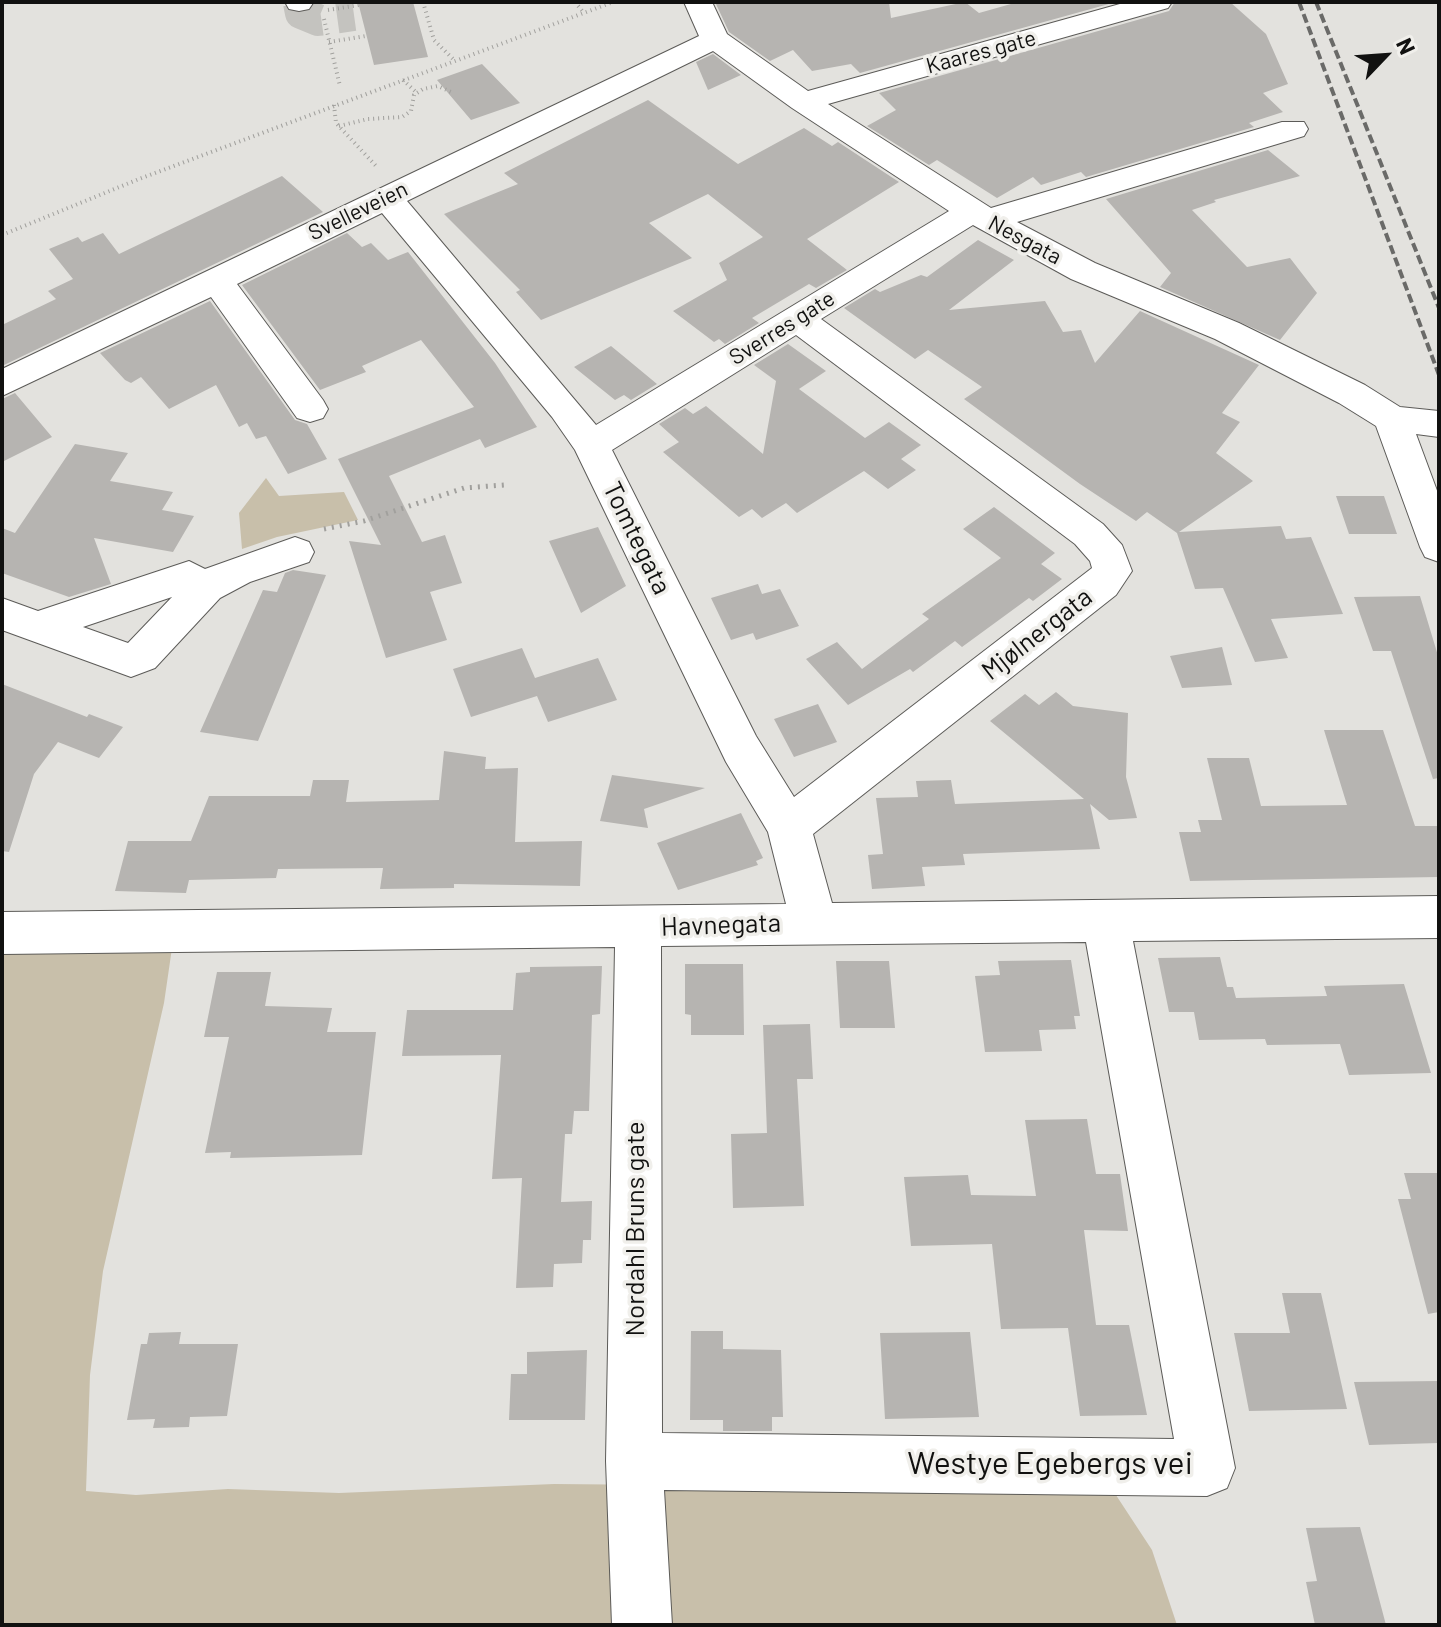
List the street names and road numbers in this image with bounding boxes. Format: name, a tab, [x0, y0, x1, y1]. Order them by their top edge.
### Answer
street label: Kaares gate	[923, 25, 1039, 79]
street label: Svelleveien	[304, 176, 412, 246]
street label: Nesgata	[984, 210, 1066, 270]
street label: Sverres gate	[724, 285, 840, 371]
street label: Tomtegata	[596, 477, 678, 599]
street label: Mjølnergata	[976, 581, 1098, 687]
street label: Havnegata	[660, 907, 782, 943]
street label: Nordahl Bruns gate	[619, 1121, 651, 1337]
street label: Westye Egebergs vei	[907, 1444, 1193, 1482]

